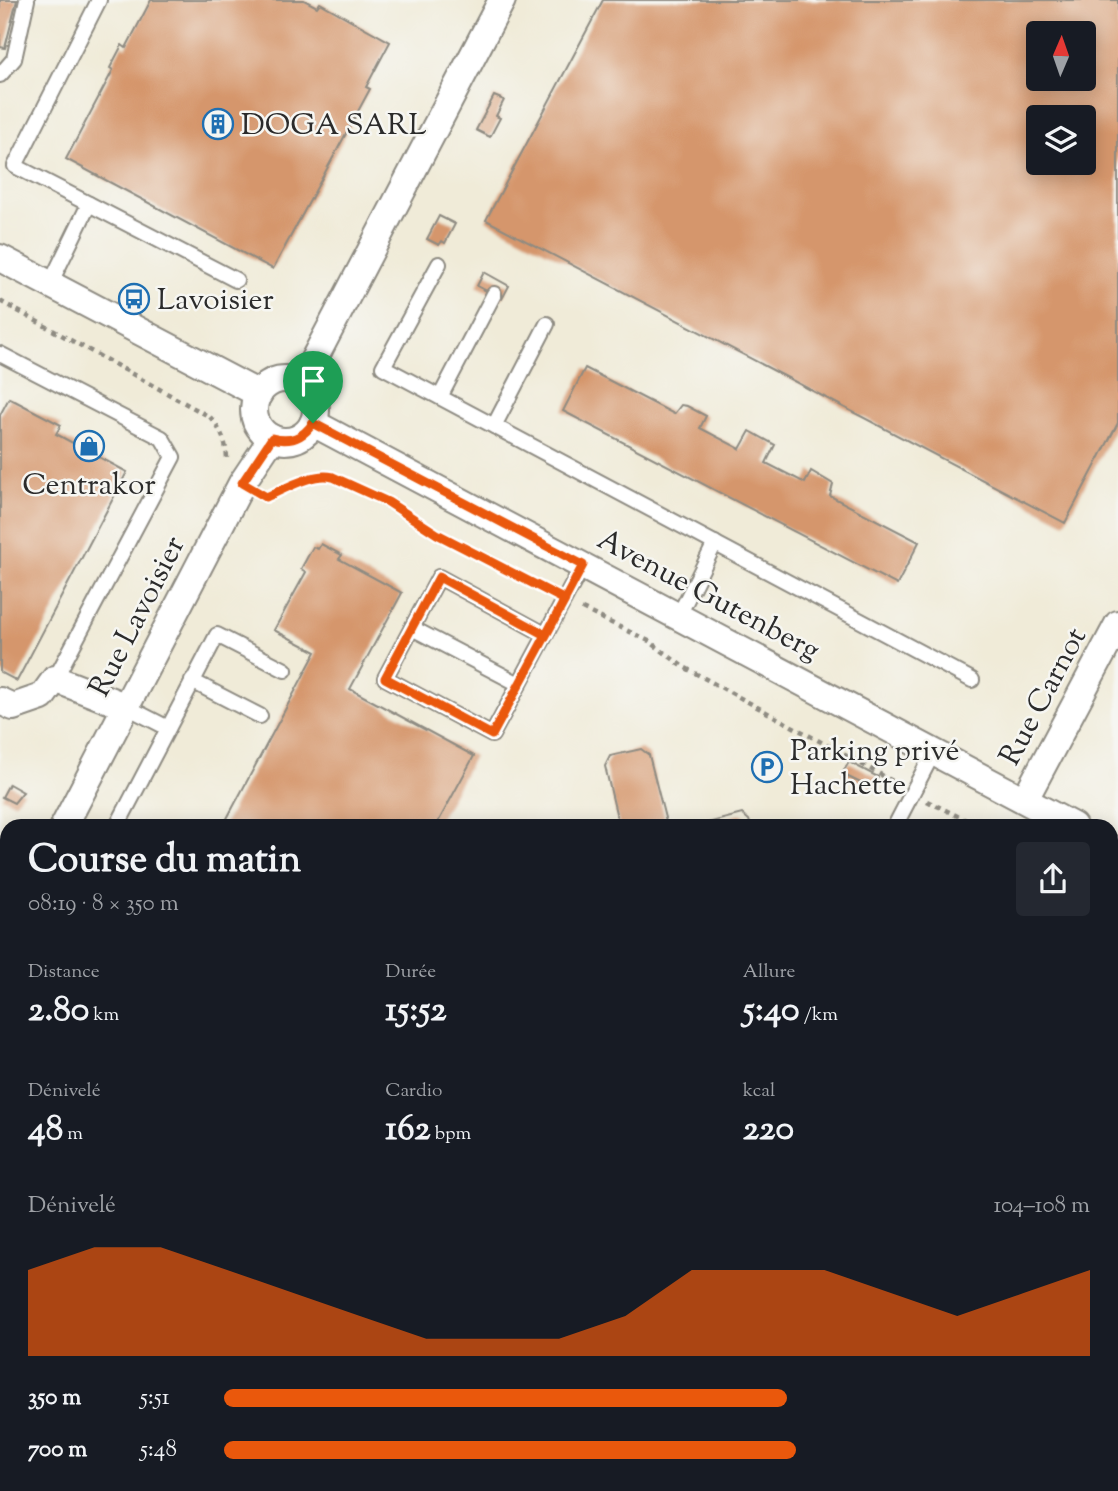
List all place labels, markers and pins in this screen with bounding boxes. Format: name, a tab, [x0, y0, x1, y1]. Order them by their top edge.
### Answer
place label: DOGA SARL	[241, 105, 427, 148]
building icon: DOGA SARL	[201, 107, 235, 141]
place label: Lavoisier	[157, 280, 274, 323]
bus stop icon: Lavoisier	[117, 282, 151, 316]
pin	[283, 351, 343, 423]
shop icon: Centrakor	[72, 429, 106, 463]
place label: Centrakor	[22, 465, 156, 508]
place label: Parking privé Hachette	[790, 731, 959, 808]
parking icon: Parking privé Hachette	[750, 750, 784, 784]

